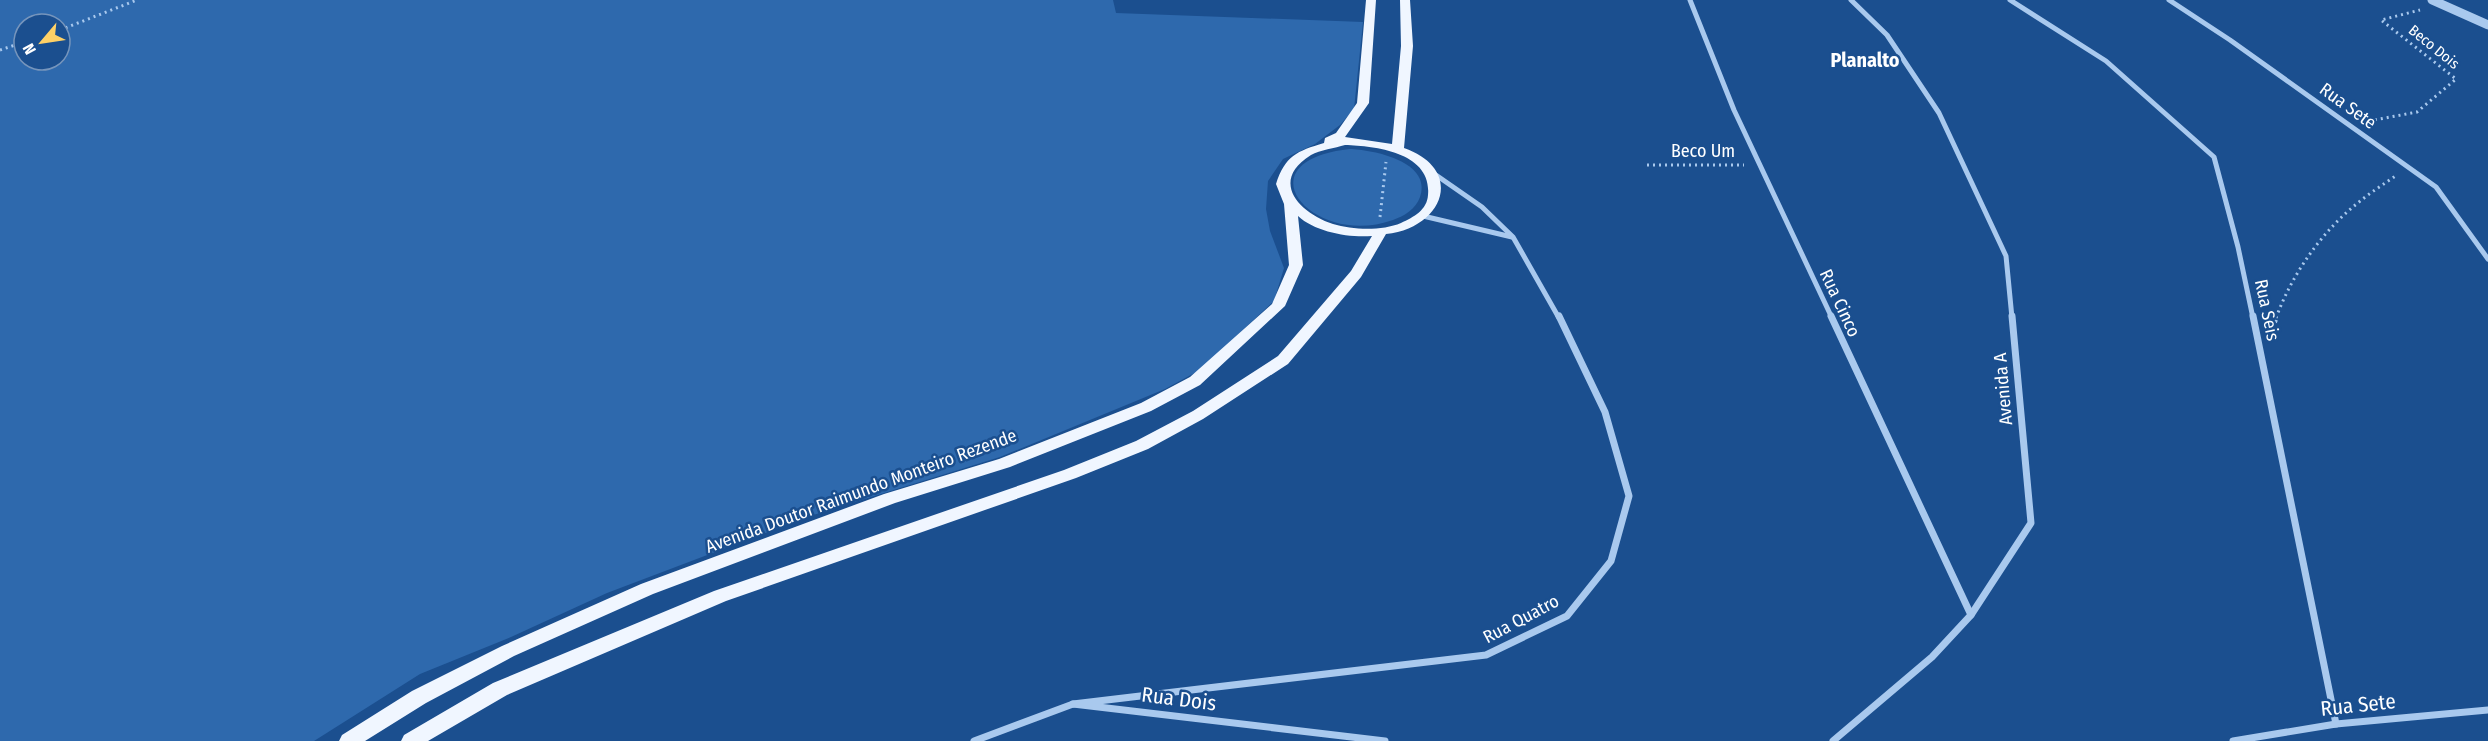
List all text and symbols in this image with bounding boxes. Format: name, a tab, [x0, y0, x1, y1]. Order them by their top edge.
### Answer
north arrow	[12, 12, 72, 72]
street label: Beco Dois	[2405, 21, 2463, 73]
text: N	[19, 40, 40, 58]
district label: Planalto	[1830, 48, 1900, 72]
street label: Rua Sete	[2315, 78, 2381, 134]
street label: Beco Um	[1671, 140, 1735, 162]
street label: Rua Cinco	[1815, 266, 1865, 340]
street label: Rua Seis	[2250, 277, 2284, 343]
street label: Avenida A	[1989, 351, 2017, 426]
street label: Avenida Doutor Raimundo Monteiro Rezende	[702, 424, 1020, 558]
street label: Rua Quatro	[1479, 590, 1563, 648]
street label: Rua Dois	[1140, 682, 1218, 716]
street label: Rua Sete	[2319, 688, 2397, 722]

